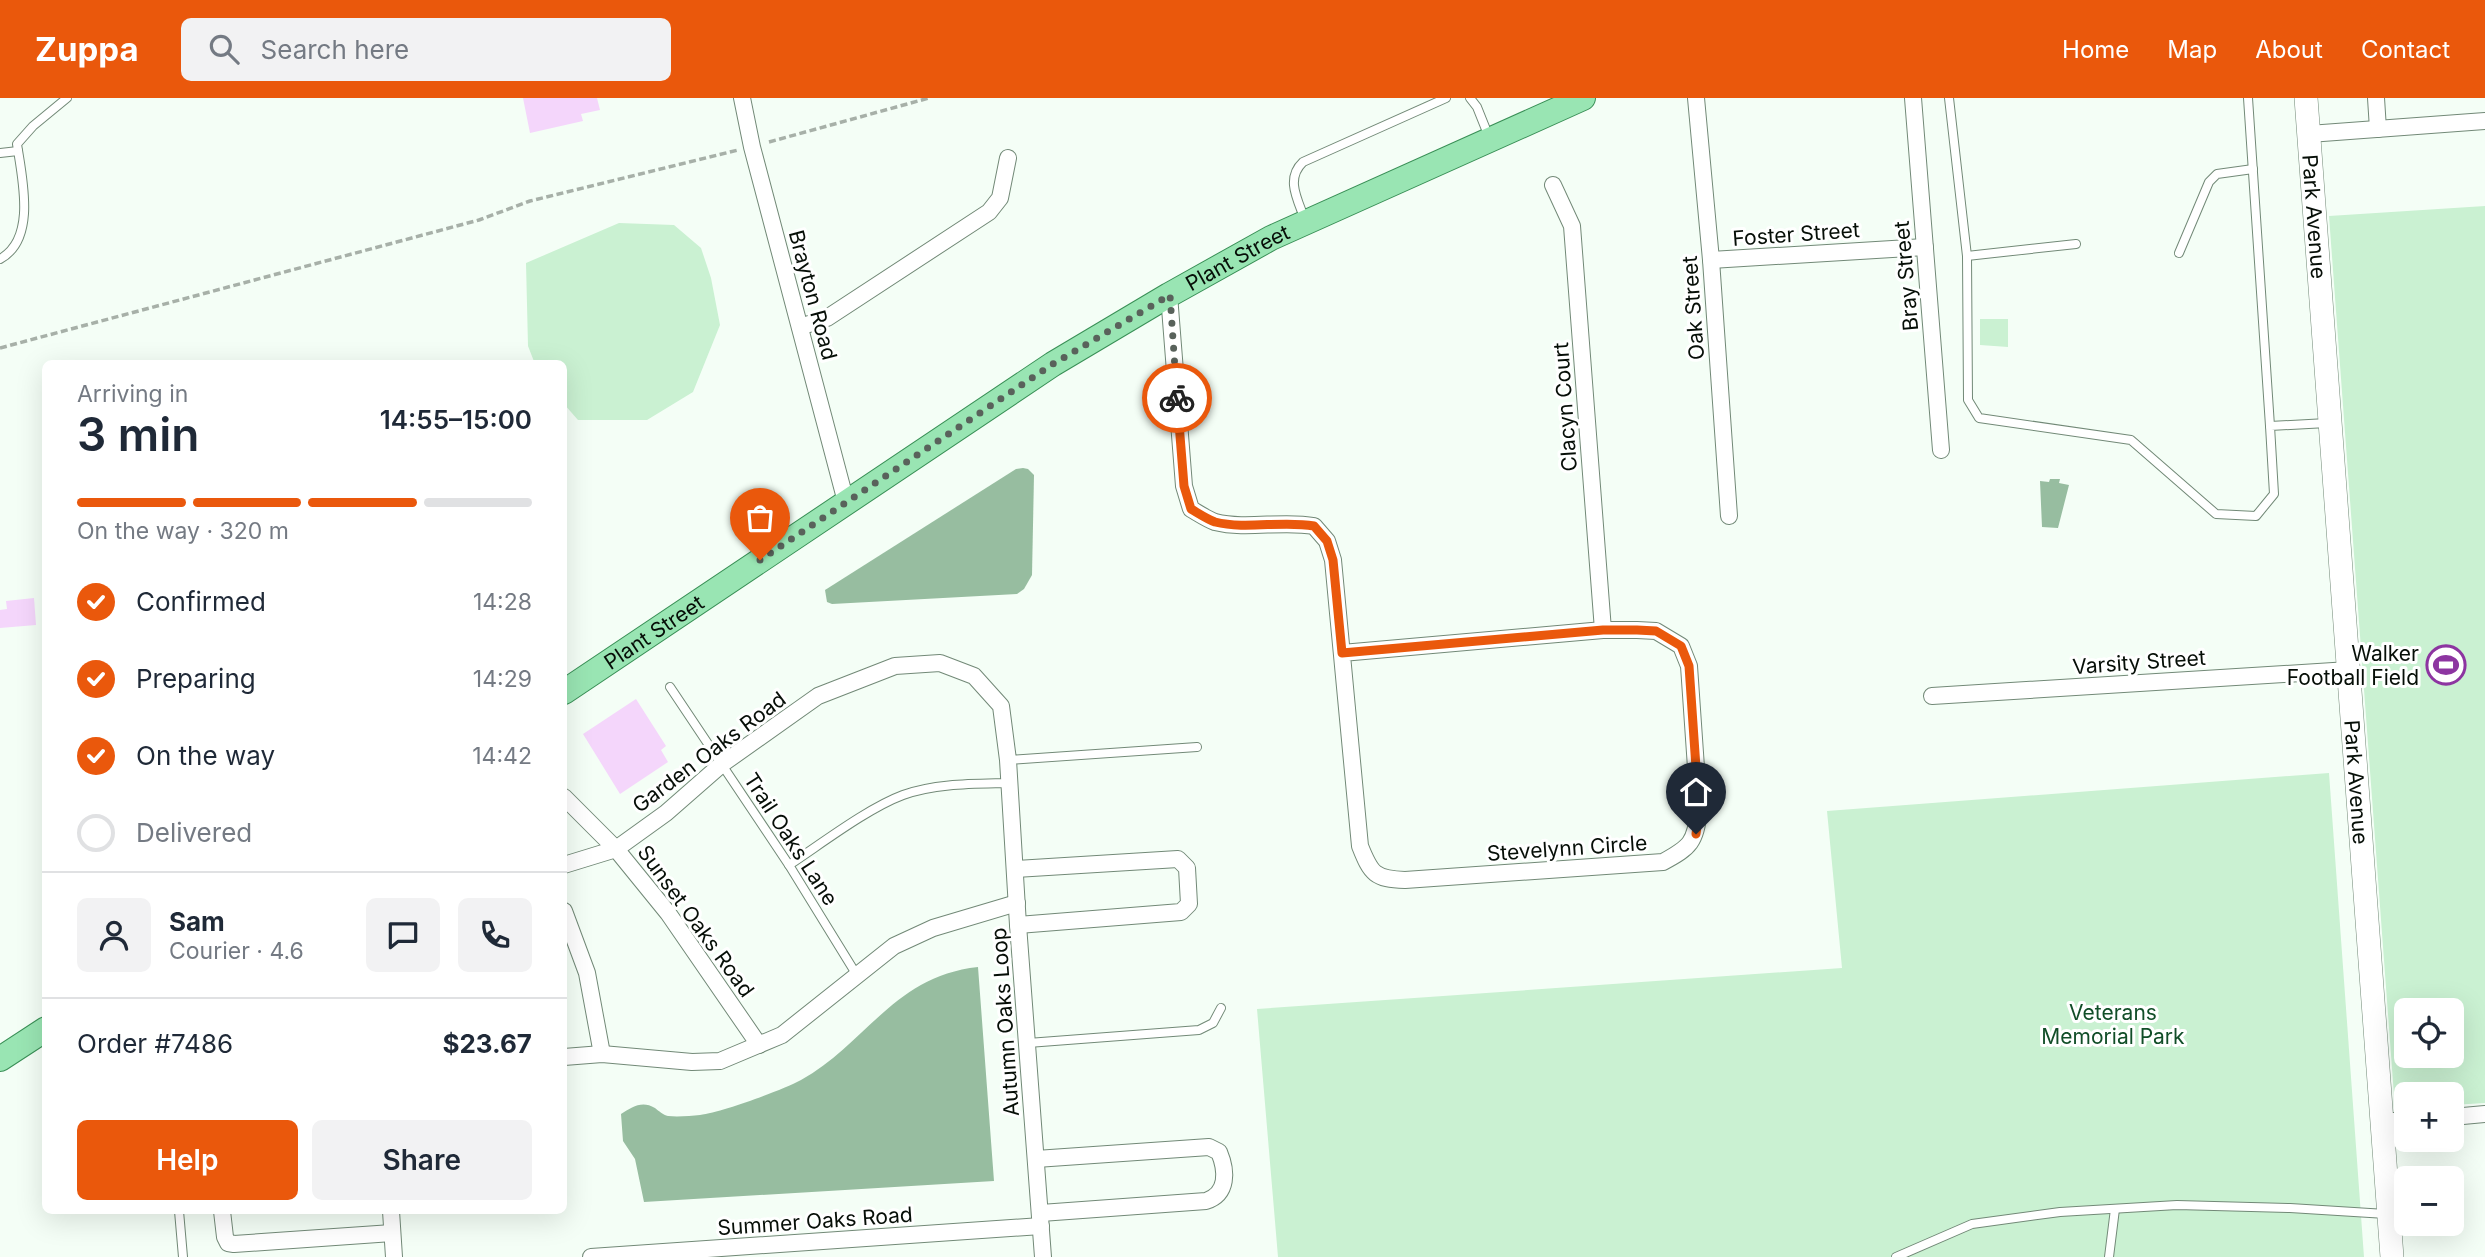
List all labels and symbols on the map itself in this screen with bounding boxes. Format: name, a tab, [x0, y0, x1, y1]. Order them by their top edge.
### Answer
street label: Park Avenue	[2298, 154, 2332, 280]
street label: Foster Street	[1732, 217, 1860, 251]
street label: Plant Street	[1181, 219, 1293, 296]
street label: Bray Street	[1889, 220, 1923, 332]
street label: Brayton Road	[784, 227, 842, 363]
street label: Oak Street	[1677, 255, 1709, 361]
street label: Clacyn Court	[1548, 341, 1582, 472]
courier	[1142, 363, 1212, 433]
pin	[730, 488, 790, 560]
street label: Plant Street	[599, 589, 708, 674]
place label: Walker Football Field	[2287, 641, 2419, 690]
sports icon: Walker Football Field	[2425, 644, 2467, 686]
street label: Varsity Street	[2072, 645, 2207, 679]
street label: Garden Oaks Road	[627, 686, 791, 818]
street label: Park Avenue	[2340, 719, 2374, 845]
pin	[1666, 762, 1726, 834]
street label: Trail Oaks Lane	[739, 768, 843, 910]
street label: Stevelynn Circle	[1486, 830, 1648, 866]
street label: Sunset Oaks Road	[633, 840, 759, 1002]
street label: Autumn Oaks Loop	[986, 927, 1024, 1117]
park label: Veterans Memorial Park	[2041, 1000, 2185, 1049]
street label: Summer Oaks Road	[716, 1202, 914, 1240]

